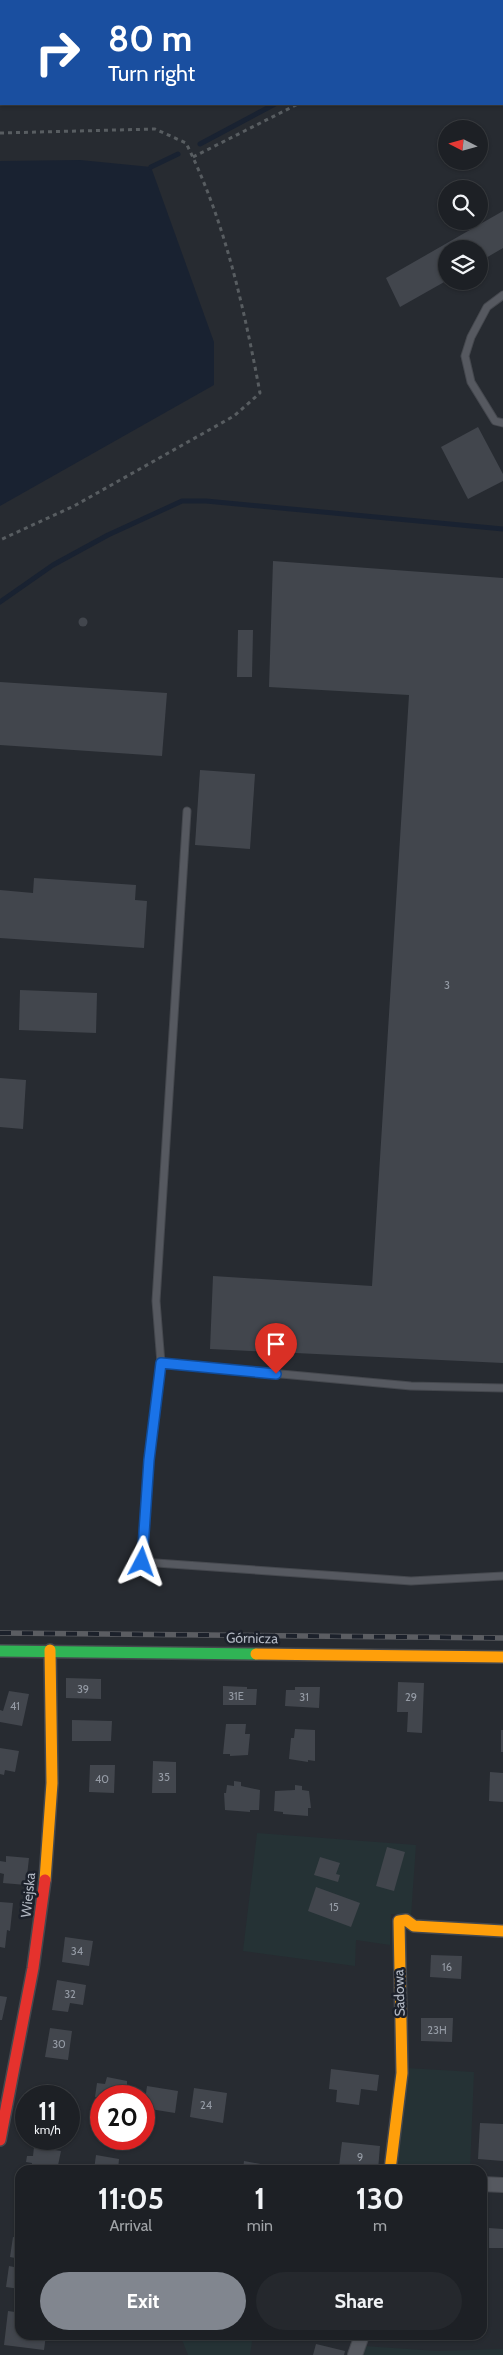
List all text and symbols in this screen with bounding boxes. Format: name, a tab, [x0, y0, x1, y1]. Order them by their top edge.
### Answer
text: 80 m	[108, 17, 192, 60]
icon: right	[25, 20, 90, 85]
text: Turn right	[108, 60, 195, 87]
north arrow	[438, 120, 488, 170]
map controls	[438, 120, 488, 290]
button: search	[438, 180, 488, 230]
button: layers	[438, 240, 488, 290]
house number: 3	[444, 978, 450, 992]
pin	[255, 1323, 297, 1374]
icon: arrive	[262, 1330, 290, 1358]
position arrow	[115, 1535, 167, 1587]
street label: Górnicza	[226, 1629, 278, 1647]
house number: 39	[77, 1682, 89, 1696]
house number: 31E	[228, 1689, 244, 1703]
house number: 31	[299, 1690, 309, 1704]
house number: 29	[405, 1690, 417, 1704]
house number: 41	[10, 1699, 20, 1713]
house number: 35	[158, 1770, 170, 1784]
house number: 40	[95, 1772, 109, 1786]
street label: Wiejska	[17, 1871, 39, 1918]
house number: 15	[329, 1900, 339, 1914]
house number: 34	[71, 1944, 84, 1958]
house number: 16	[442, 1960, 452, 1974]
street label: Sadowa	[389, 1969, 409, 2017]
house number: 32	[64, 1987, 76, 2001]
house number: 23H	[427, 2023, 447, 2037]
house number: 30	[52, 2037, 66, 2051]
speed limit sign: 20	[90, 2085, 155, 2150]
text: 11	[38, 2096, 57, 2126]
house number: 24	[200, 2098, 213, 2112]
text: km/h	[34, 2122, 61, 2137]
house number: 9	[357, 2150, 363, 2164]
text: 11:05	[98, 2180, 164, 2217]
text: 1	[254, 2180, 265, 2217]
text: 130	[356, 2180, 404, 2217]
text: Arrival	[110, 2216, 152, 2235]
text: min	[247, 2216, 273, 2235]
text: m	[373, 2216, 387, 2235]
button: Exit	[40, 2272, 246, 2330]
button: Share	[256, 2272, 462, 2330]

